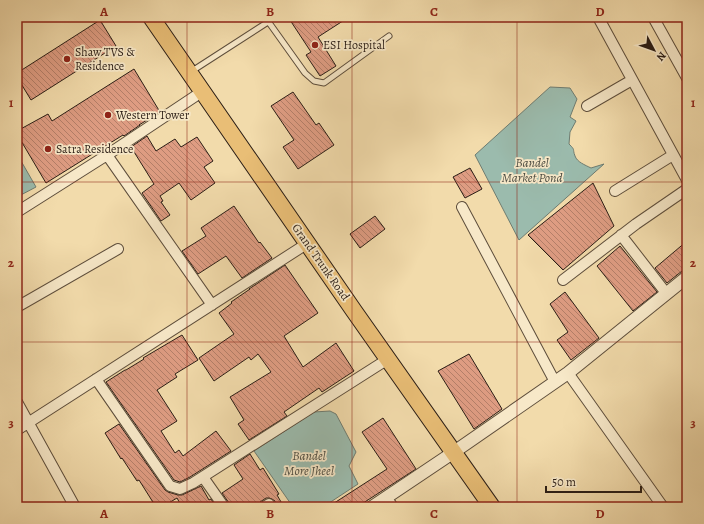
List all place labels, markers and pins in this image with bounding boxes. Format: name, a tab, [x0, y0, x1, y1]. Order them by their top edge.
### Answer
place label: ESI Hospital	[323, 37, 385, 53]
marker: ESI Hospital	[310, 40, 320, 50]
place label: Shaw TVS & Residence	[75, 44, 135, 74]
marker: Shaw TVS & Residence	[62, 54, 72, 64]
place label: Western Tower	[115, 107, 190, 123]
marker: Western Tower	[103, 110, 113, 120]
place label: Satra Residence	[56, 141, 133, 157]
marker: Satra Residence	[43, 144, 53, 154]

